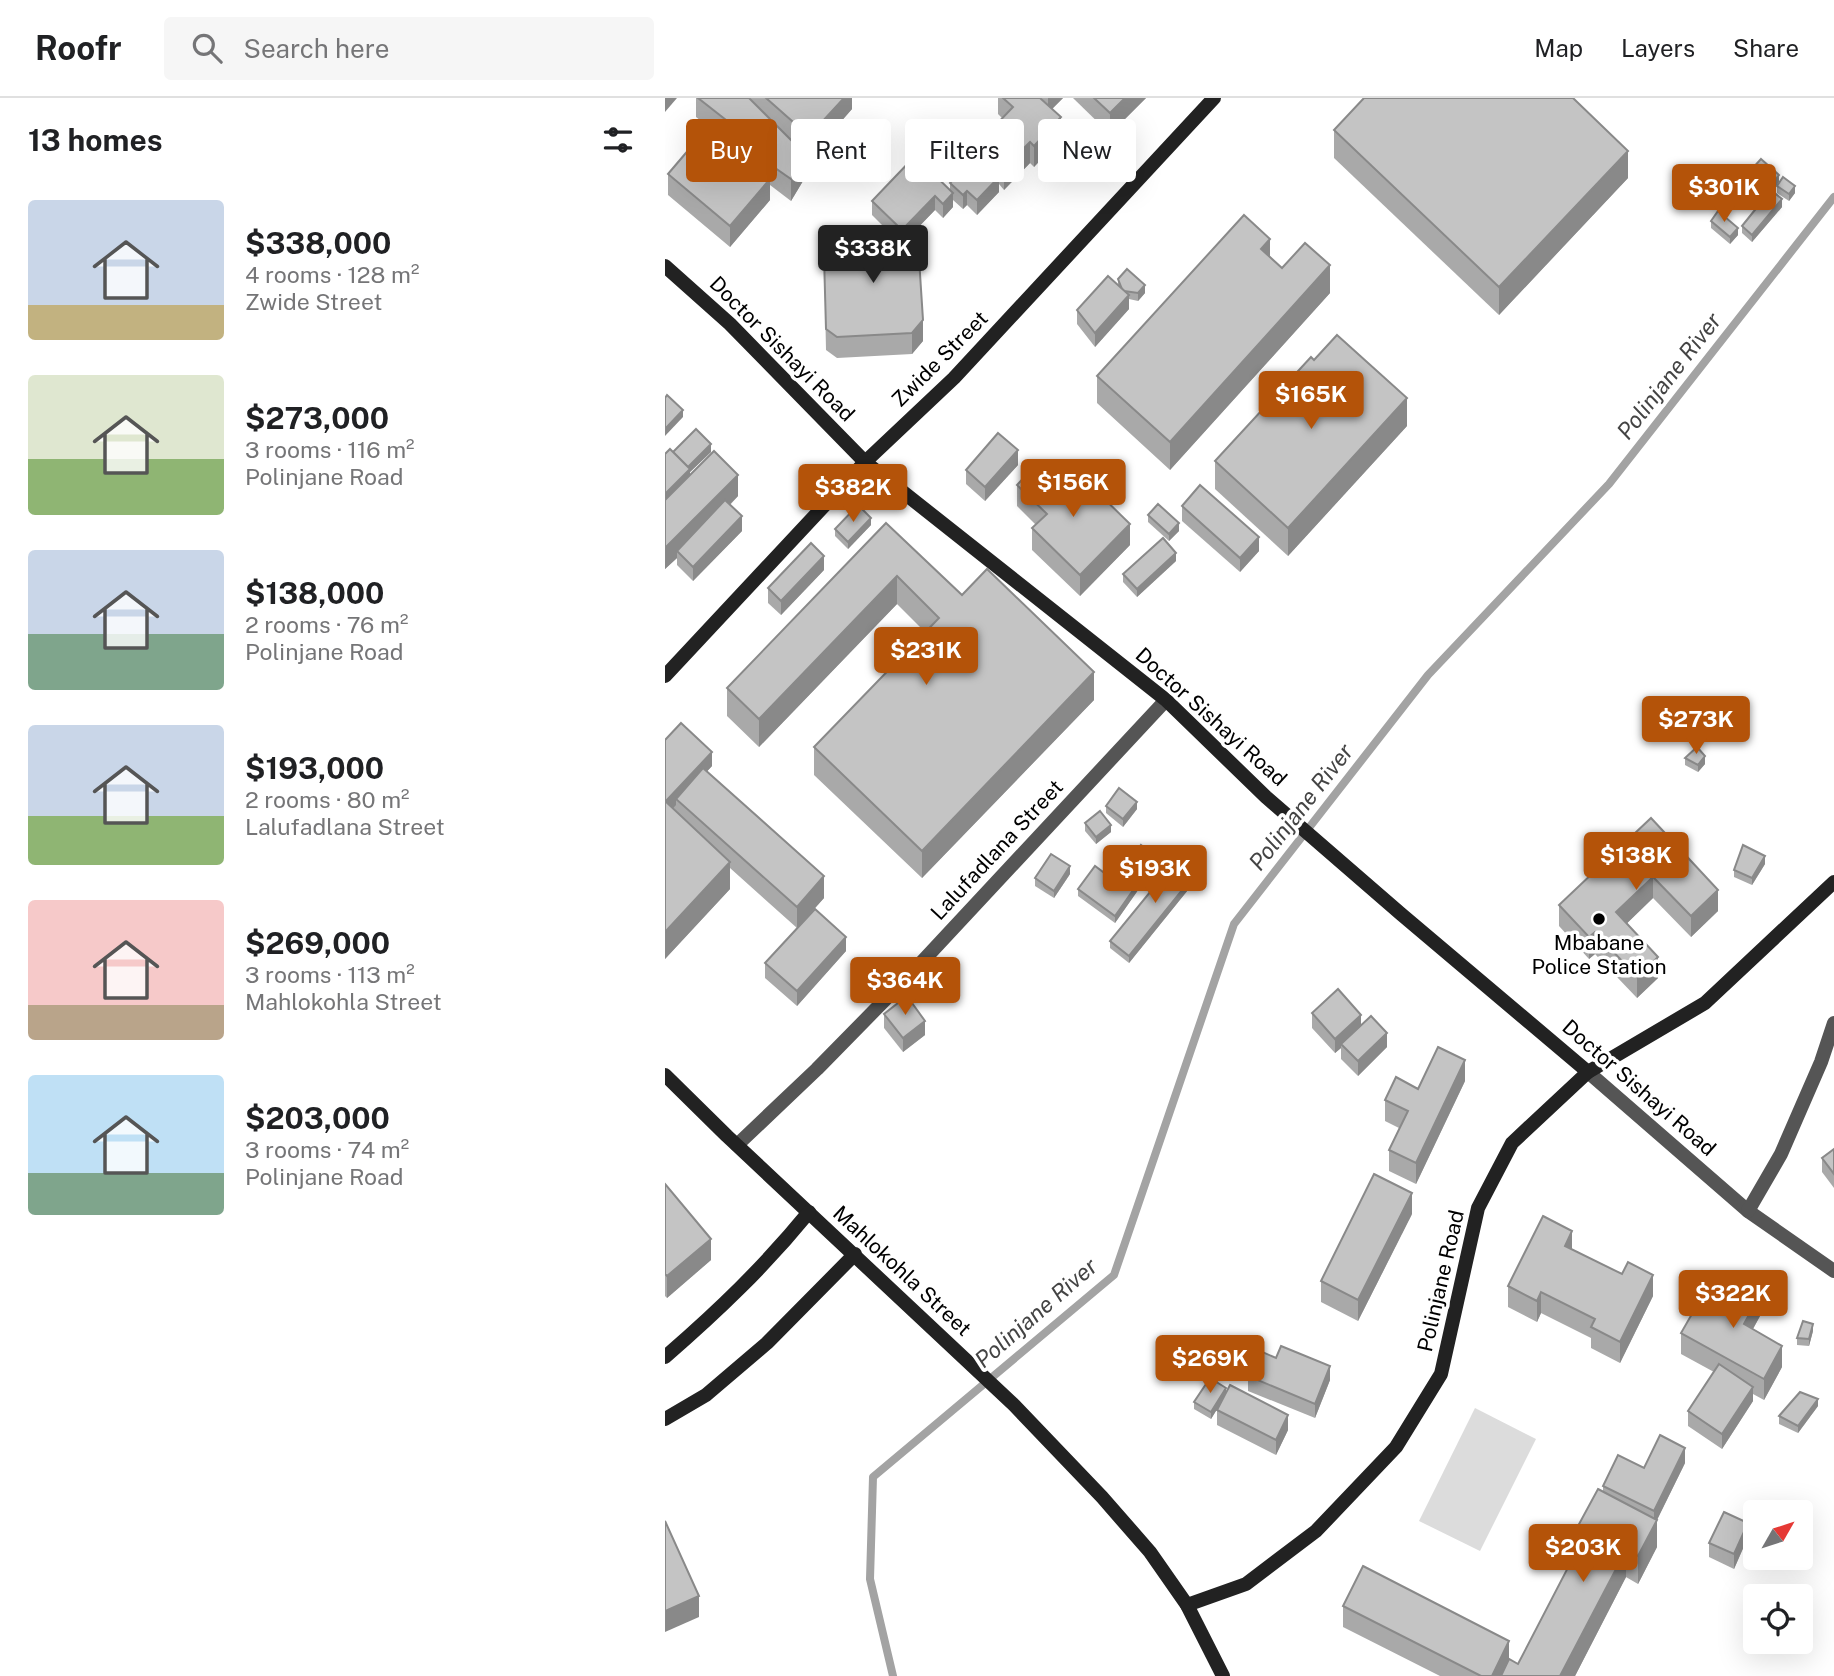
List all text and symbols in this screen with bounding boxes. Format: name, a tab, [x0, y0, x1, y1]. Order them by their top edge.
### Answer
search box	[164, 17, 654, 80]
text: Roofr	[35, 29, 122, 67]
icon: search	[188, 29, 226, 67]
text: Search here	[244, 33, 390, 64]
text: Map	[1534, 34, 1583, 62]
text: Layers	[1621, 34, 1695, 62]
text: Share	[1733, 34, 1799, 62]
chip: Buy	[686, 119, 777, 182]
chip: Rent	[791, 119, 891, 182]
chip: Filters	[905, 119, 1024, 182]
chip: New	[1038, 119, 1136, 182]
icon: filters	[599, 121, 637, 159]
text: 13 homes	[28, 122, 163, 158]
pin: $301K	[1675, 164, 1773, 224]
text: $301K	[1688, 173, 1760, 200]
text: $338,000	[245, 225, 391, 261]
pin: $338K	[824, 226, 922, 285]
icon: home	[84, 228, 168, 312]
text: $338K	[834, 234, 912, 261]
text: 4 rooms · 128 m²	[245, 261, 419, 288]
street label: Doctor Sishayi Road	[705, 271, 860, 426]
text: Zwide Street	[245, 288, 382, 315]
street label: Zwide Street	[886, 305, 993, 412]
water label: Polinjane River	[1611, 307, 1727, 444]
pin: $165K	[1262, 372, 1360, 431]
text: $165K	[1275, 380, 1347, 407]
text: $273,000	[245, 400, 389, 436]
icon: home	[84, 403, 168, 487]
text: 3 rooms · 116 m²	[245, 436, 415, 463]
pin: $156K	[1024, 460, 1122, 519]
text: Polinjane Road	[245, 463, 403, 490]
pin: $382K	[804, 464, 902, 524]
text: $156K	[1037, 468, 1109, 495]
text: $382K	[814, 473, 892, 500]
text: $138,000	[245, 575, 384, 611]
icon: home	[84, 578, 168, 662]
text: 2 rooms · 76 m²	[245, 611, 408, 638]
pin: $231K	[877, 628, 975, 687]
text: $231K	[890, 636, 962, 663]
text: Polinjane Road	[245, 638, 403, 665]
street label: Doctor Sishayi Road	[1131, 642, 1292, 791]
pin: $273K	[1647, 696, 1745, 756]
text: $273K	[1658, 705, 1734, 732]
water label: Polinjane River	[1243, 738, 1359, 875]
text: $193,000	[245, 750, 384, 786]
icon: home	[84, 753, 168, 837]
street label: Lalufadlana Street	[925, 774, 1068, 925]
text: 2 rooms · 80 m²	[245, 786, 410, 813]
text: Lalufadlana Street	[245, 813, 445, 840]
pin: $138K	[1587, 832, 1685, 892]
text: $138K	[1600, 841, 1672, 868]
pin: $193K	[1106, 846, 1204, 905]
text: $193K	[1119, 854, 1191, 881]
marker: Mbabane Police Station	[1591, 911, 1607, 927]
text: $269,000	[245, 925, 390, 961]
icon: home	[84, 928, 168, 1012]
place label: Mbabane Police Station	[1532, 930, 1667, 979]
pin: $364K	[856, 958, 954, 1017]
text: 3 rooms · 113 m²	[245, 961, 415, 988]
text: $364K	[866, 966, 944, 993]
text: Mahlokohla Street	[245, 988, 442, 1015]
street label: Doctor Sishayi Road	[1558, 1014, 1721, 1161]
text: $203,000	[245, 1100, 390, 1136]
icon: home	[84, 1103, 168, 1187]
text: 3 rooms · 74 m²	[245, 1136, 409, 1163]
text: Polinjane Road	[245, 1163, 403, 1190]
street label: Mahlokohla Street	[828, 1200, 977, 1341]
street label: Polinjane Road	[1412, 1208, 1469, 1354]
water label: Polinjane River	[969, 1252, 1103, 1373]
pin: $322K	[1684, 1270, 1782, 1330]
text: $322K	[1695, 1279, 1771, 1306]
pin: $269K	[1161, 1336, 1259, 1395]
text: $269K	[1171, 1344, 1249, 1371]
north arrow	[1743, 1500, 1813, 1570]
map controls	[1743, 1500, 1813, 1654]
pin: $203K	[1534, 1524, 1632, 1584]
text: $203K	[1545, 1533, 1621, 1560]
button: locate	[1743, 1584, 1813, 1654]

